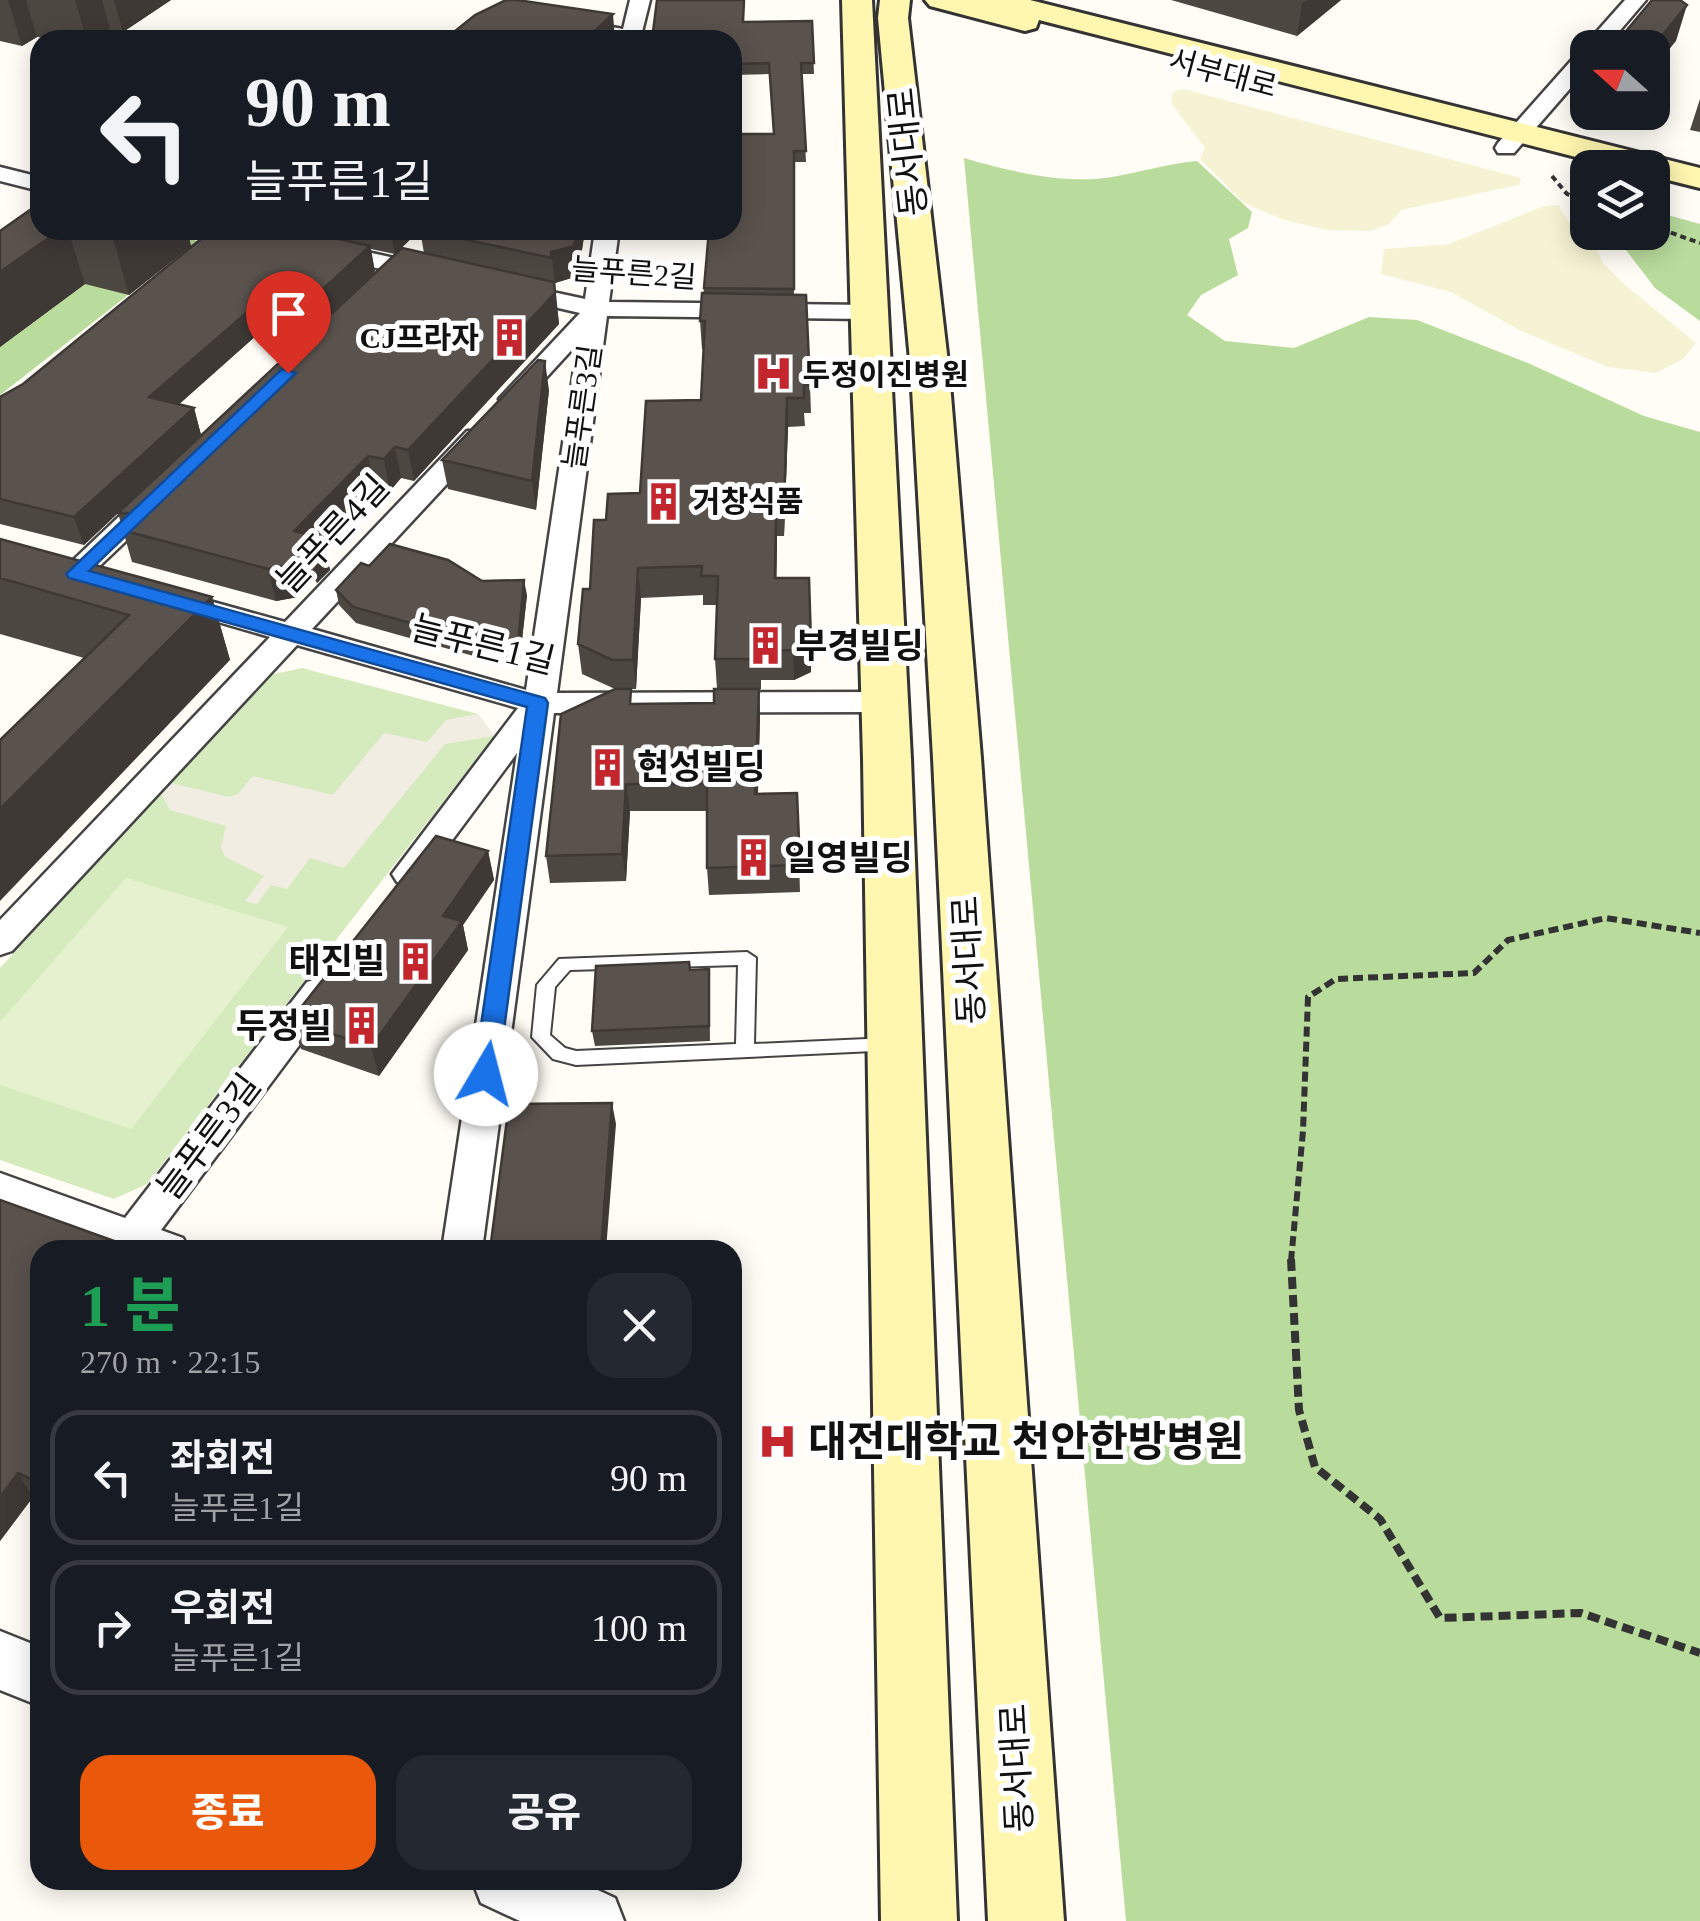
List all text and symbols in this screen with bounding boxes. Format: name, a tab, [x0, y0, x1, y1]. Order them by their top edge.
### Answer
north arrow	[1570, 30, 1670, 130]
map controls	[1570, 30, 1670, 250]
street label: 서부대로	[1165, 43, 1281, 103]
text: 90 m	[245, 64, 391, 141]
icon: left	[80, 70, 210, 200]
street label: 동서대로	[882, 86, 934, 218]
button: layers	[1570, 150, 1670, 250]
text: 늘푸른1길	[245, 157, 433, 207]
street label: 늘푸른2길	[570, 252, 698, 294]
pin	[246, 271, 331, 374]
icon: arrive	[261, 286, 316, 341]
building icon: CJ프라자	[488, 316, 530, 358]
place label: CJ프라자	[360, 321, 479, 354]
street label: 늘푸른3길	[557, 343, 607, 471]
hospital icon: 두정이진병원	[752, 353, 794, 395]
place label: 두정이진병원	[803, 358, 969, 391]
street label: 늘푸른4길	[269, 467, 397, 601]
building icon: 거창식품	[642, 480, 684, 522]
place label: 거창식품	[693, 485, 803, 518]
street label: 늘푸른1길	[407, 608, 559, 682]
building icon: 부경빌딩	[744, 625, 786, 667]
place label: 부경빌딩	[795, 627, 924, 666]
building icon: 현성빌딩	[586, 746, 628, 788]
place label: 현성빌딩	[637, 748, 766, 787]
building icon: 일영빌딩	[733, 837, 775, 879]
place label: 일영빌딩	[784, 839, 913, 878]
street label: 동서대로	[946, 895, 992, 1025]
building icon: 태진빌	[394, 940, 436, 982]
place label: 태진빌	[288, 942, 385, 981]
building icon: 두정빌	[341, 1005, 383, 1047]
place label: 두정빌	[235, 1007, 332, 1046]
position arrow	[434, 1022, 538, 1126]
street label: 늘푸른3길	[149, 1067, 269, 1207]
text: 1 분	[80, 1273, 180, 1339]
button: close	[587, 1273, 692, 1378]
text: 270 m · 22:15	[80, 1344, 260, 1380]
place label: 대전대학교 천안한방병원	[808, 1419, 1244, 1465]
hospital icon: 대전대학교 천안한방병원	[757, 1421, 799, 1463]
text: 좌회전	[170, 1437, 275, 1479]
icon: left	[85, 1450, 140, 1505]
text: 90 m	[610, 1457, 687, 1499]
text: 늘푸른1길	[170, 1490, 304, 1526]
text: 우회전	[170, 1587, 275, 1629]
icon: right	[85, 1600, 140, 1655]
text: 100 m	[591, 1607, 687, 1649]
text: 늘푸른1길	[170, 1640, 304, 1676]
street label: 동서대로	[994, 1703, 1040, 1833]
button: 종료	[80, 1755, 376, 1870]
button: 공유	[396, 1755, 692, 1870]

